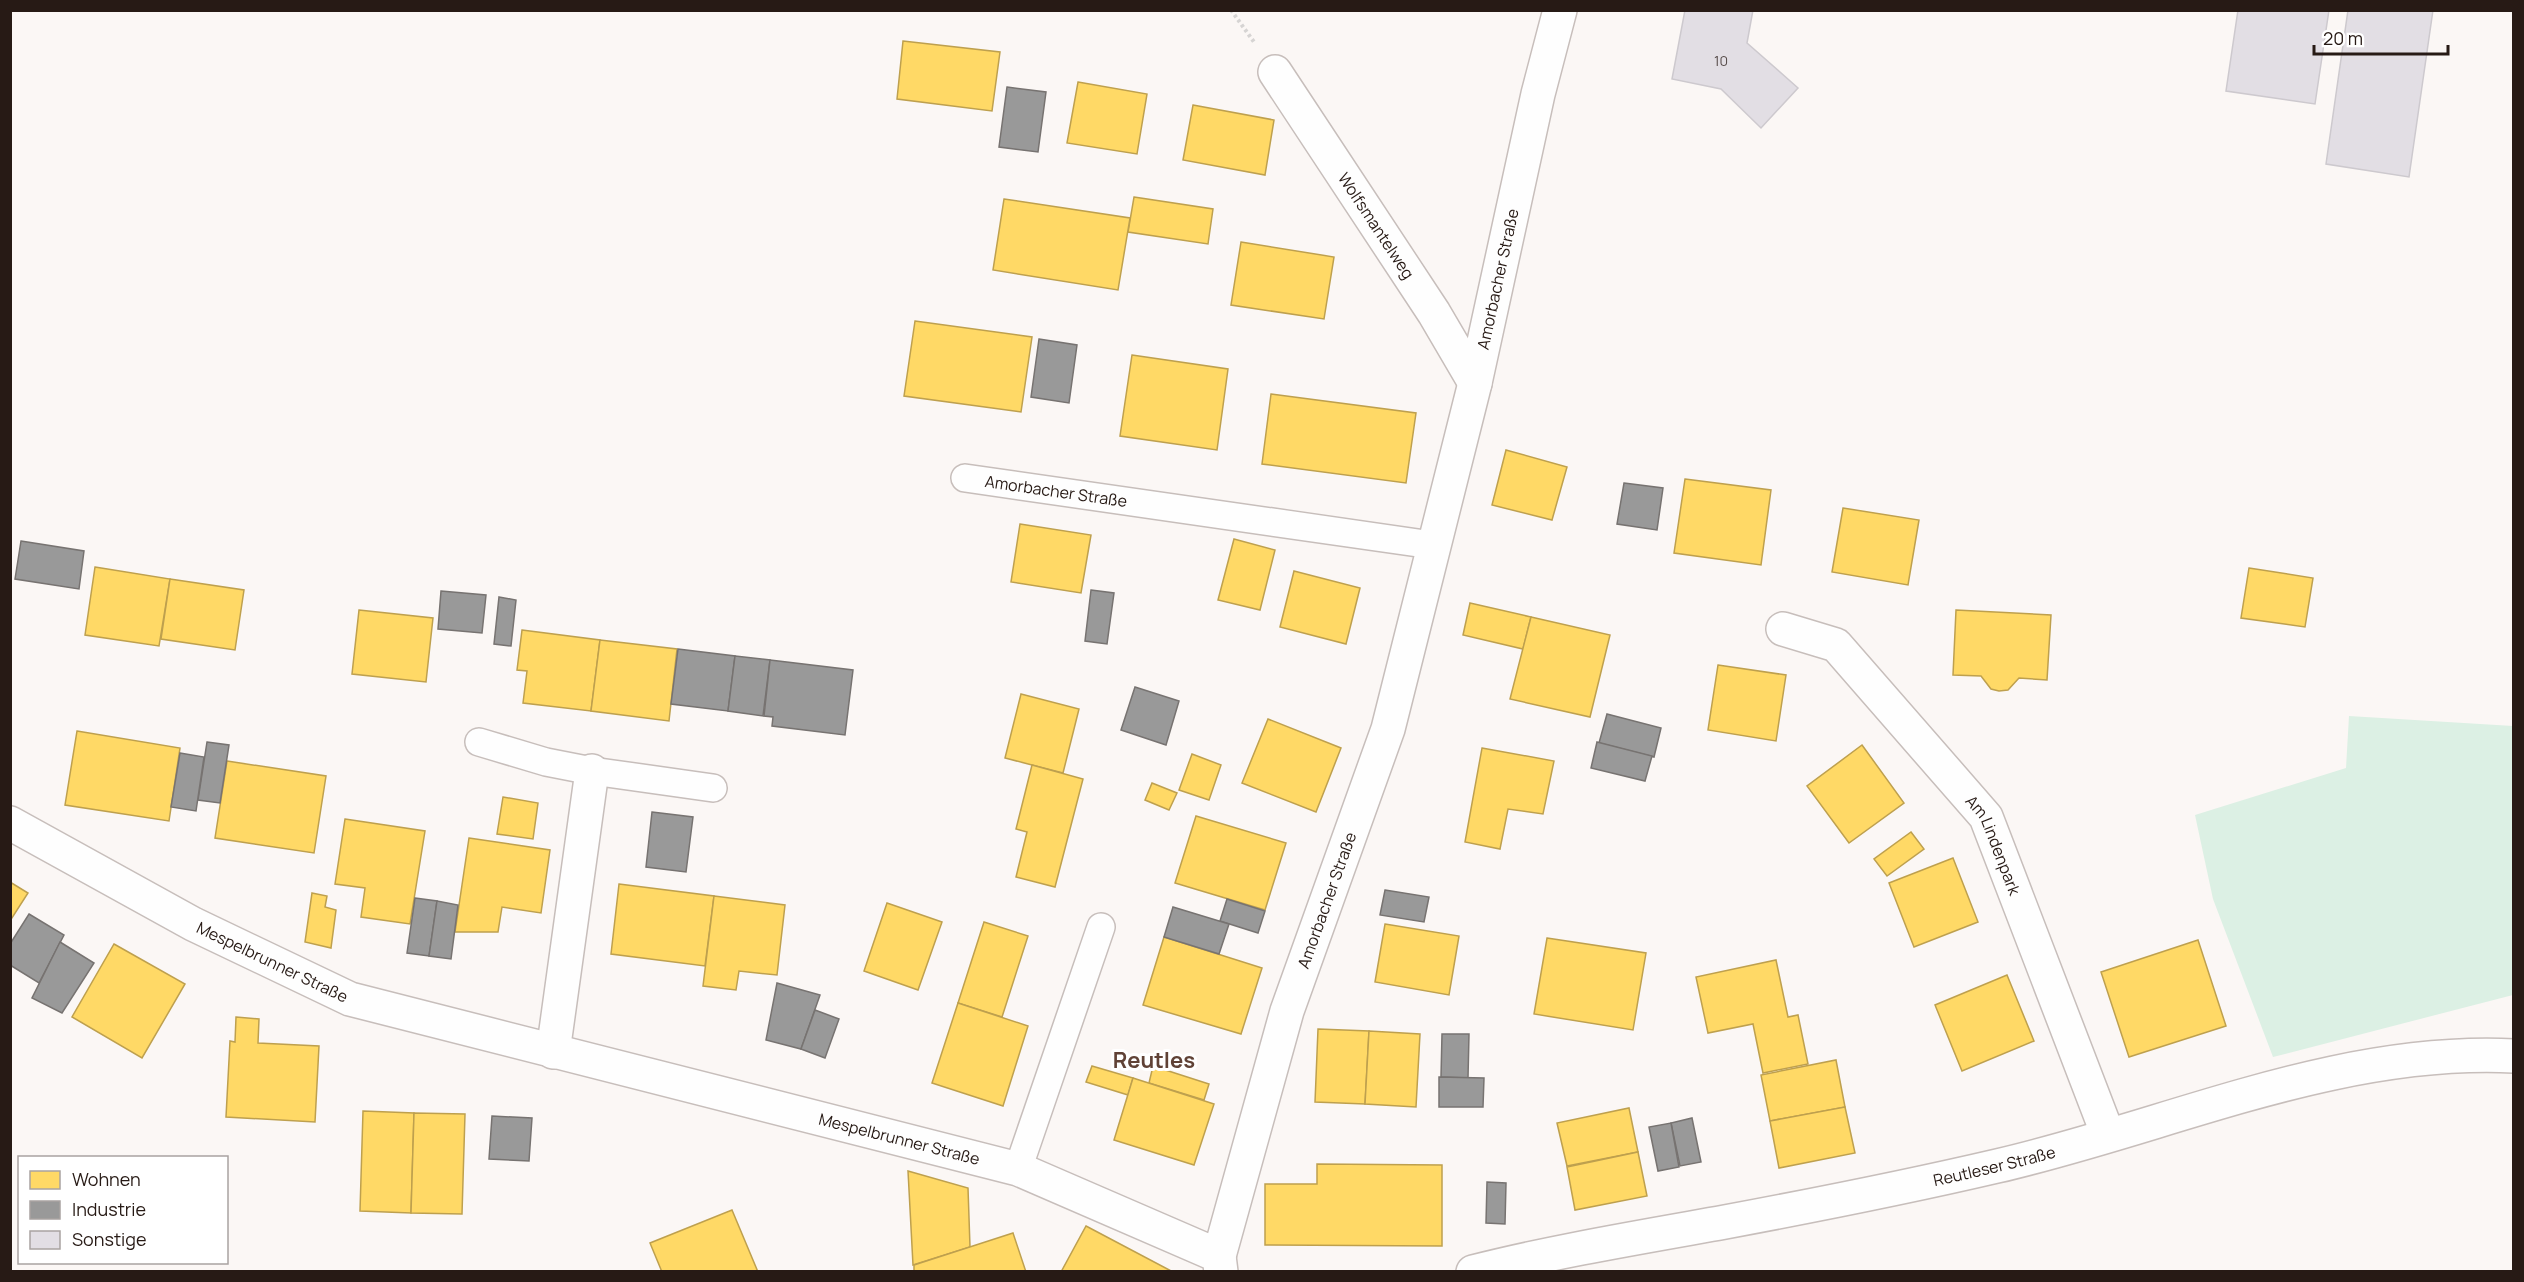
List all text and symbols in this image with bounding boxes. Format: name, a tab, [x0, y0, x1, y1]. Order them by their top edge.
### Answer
scale bar	[2314, 18, 2448, 56]
text: 20 m	[2323, 26, 2363, 50]
house number: 10	[1714, 51, 1728, 70]
street label: Wolfsmantelweg	[1333, 168, 1419, 283]
street label: Amorbacher Straße	[1472, 207, 1524, 352]
street label: Amorbacher Straße	[983, 470, 1129, 512]
street label: Am Lindenpark	[1961, 790, 2026, 899]
street label: Amorbacher Straße	[1292, 829, 1361, 971]
street label: Mespelbrunner Straße	[193, 916, 352, 1008]
district label: Reutles	[1113, 1045, 1195, 1075]
street label: Mespelbrunner Straße	[817, 1108, 982, 1170]
street label: Reutleser Straße	[1931, 1141, 2058, 1191]
legend	[18, 1156, 228, 1264]
text: Wohnen	[72, 1167, 141, 1191]
text: Industrie	[72, 1197, 146, 1221]
text: Sonstige	[72, 1227, 146, 1251]

